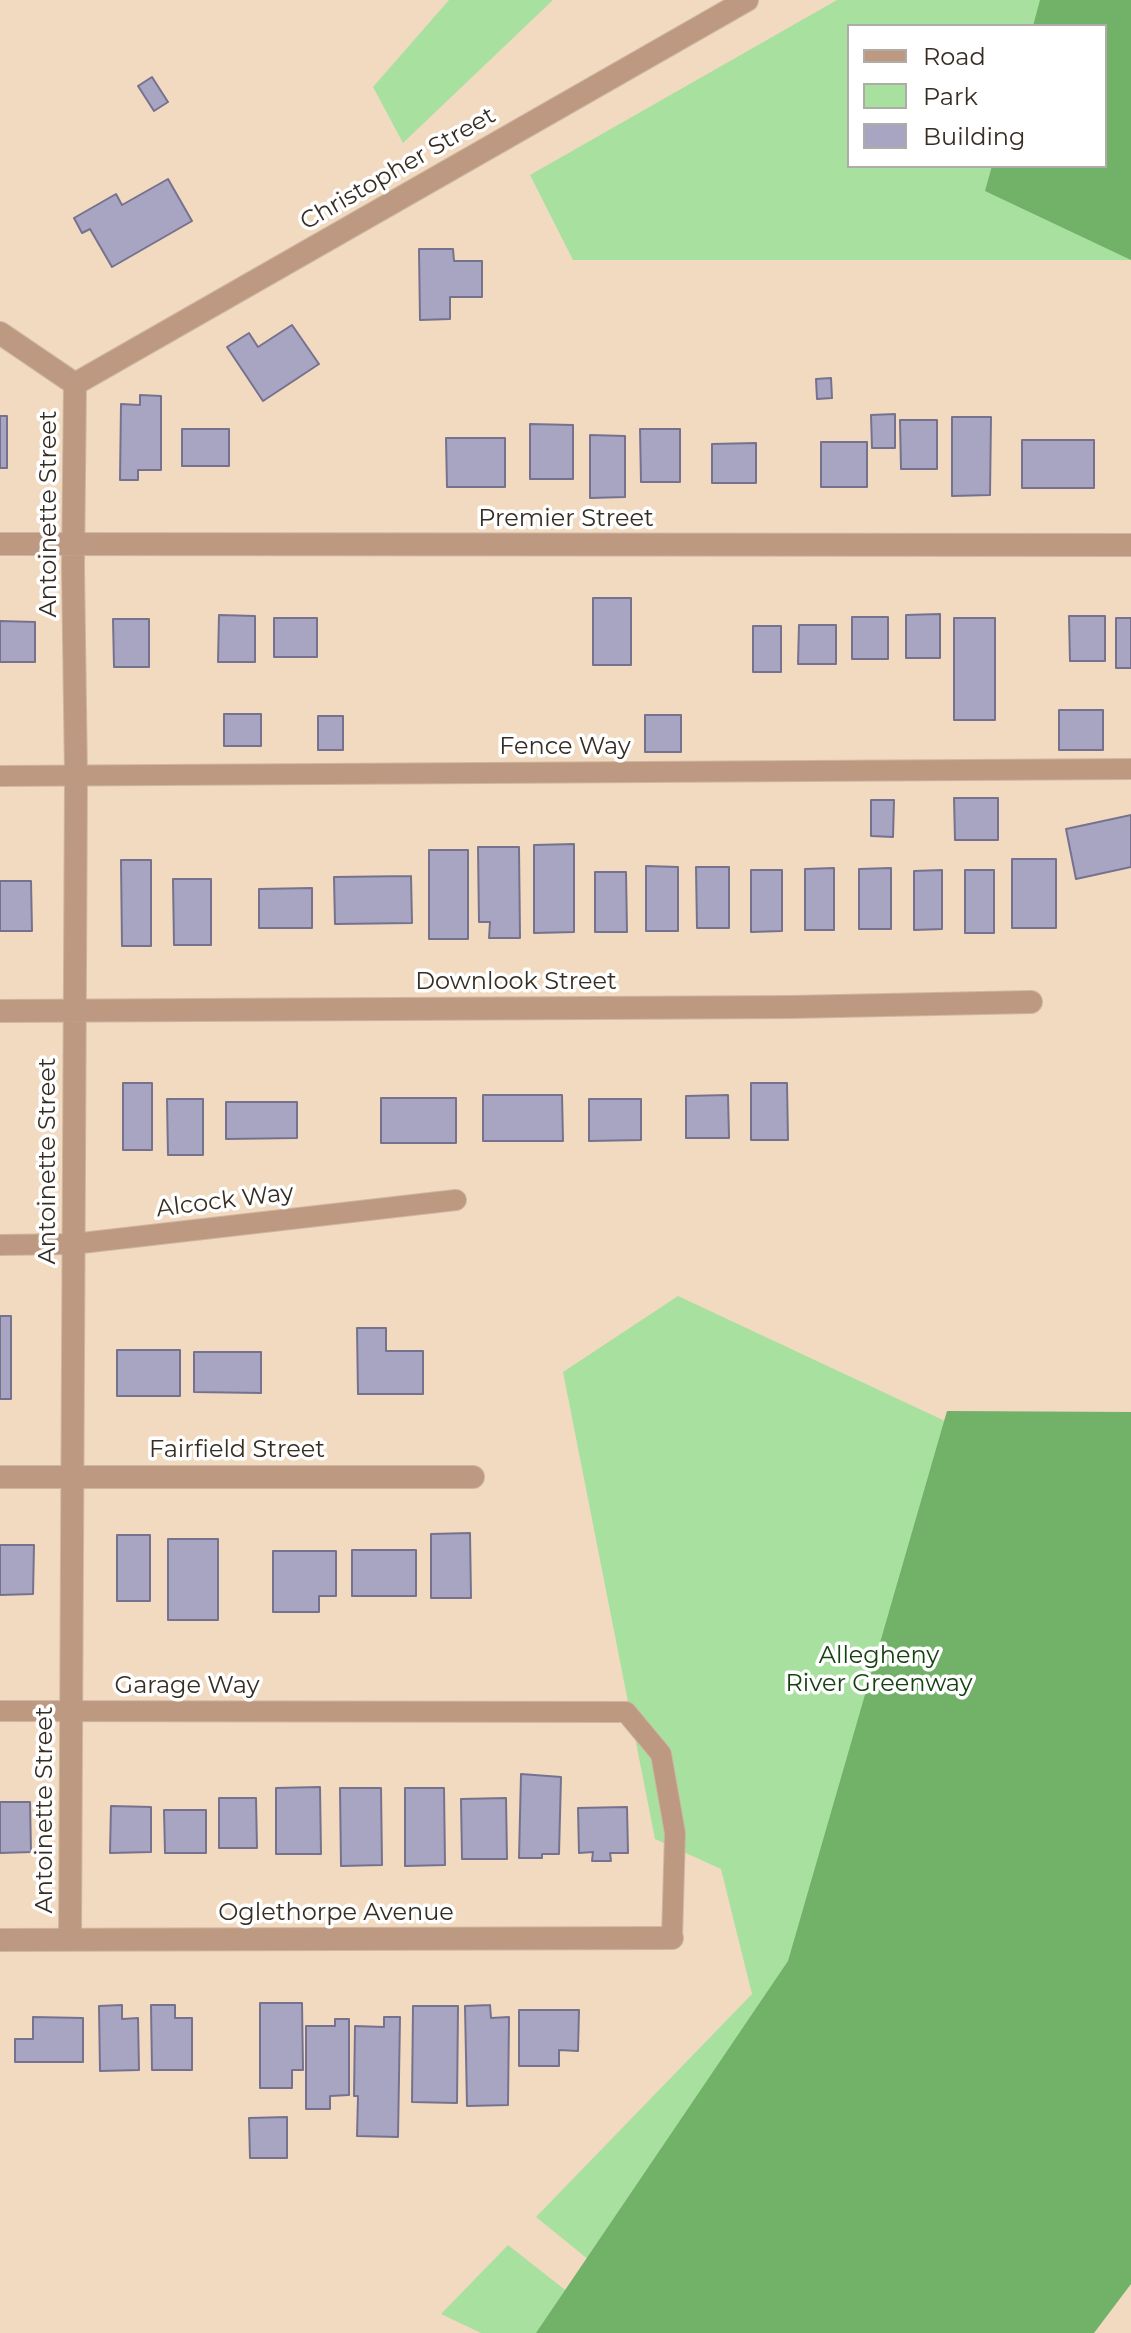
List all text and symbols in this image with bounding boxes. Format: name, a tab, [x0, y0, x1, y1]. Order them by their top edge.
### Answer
legend	[847, 24, 1107, 168]
text: Road	[923, 42, 986, 71]
text: Park	[923, 82, 978, 111]
street label: Christopher Street	[295, 101, 501, 237]
text: Building	[923, 122, 1026, 151]
street label: Antoinette Street	[35, 411, 63, 617]
street label: Premier Street	[478, 505, 654, 533]
street label: Fence Way	[499, 733, 631, 761]
street label: Downlook Street	[415, 968, 617, 996]
street label: Antoinette Street	[34, 1058, 62, 1264]
street label: Alcock Way	[155, 1178, 295, 1224]
street label: Fairfield Street	[149, 1436, 325, 1464]
park label: Allegheny River Greenway	[785, 1642, 973, 1698]
street label: Garage Way	[115, 1672, 259, 1700]
street label: Antoinette Street	[31, 1707, 59, 1913]
street label: Oglethorpe Avenue	[218, 1899, 454, 1927]

